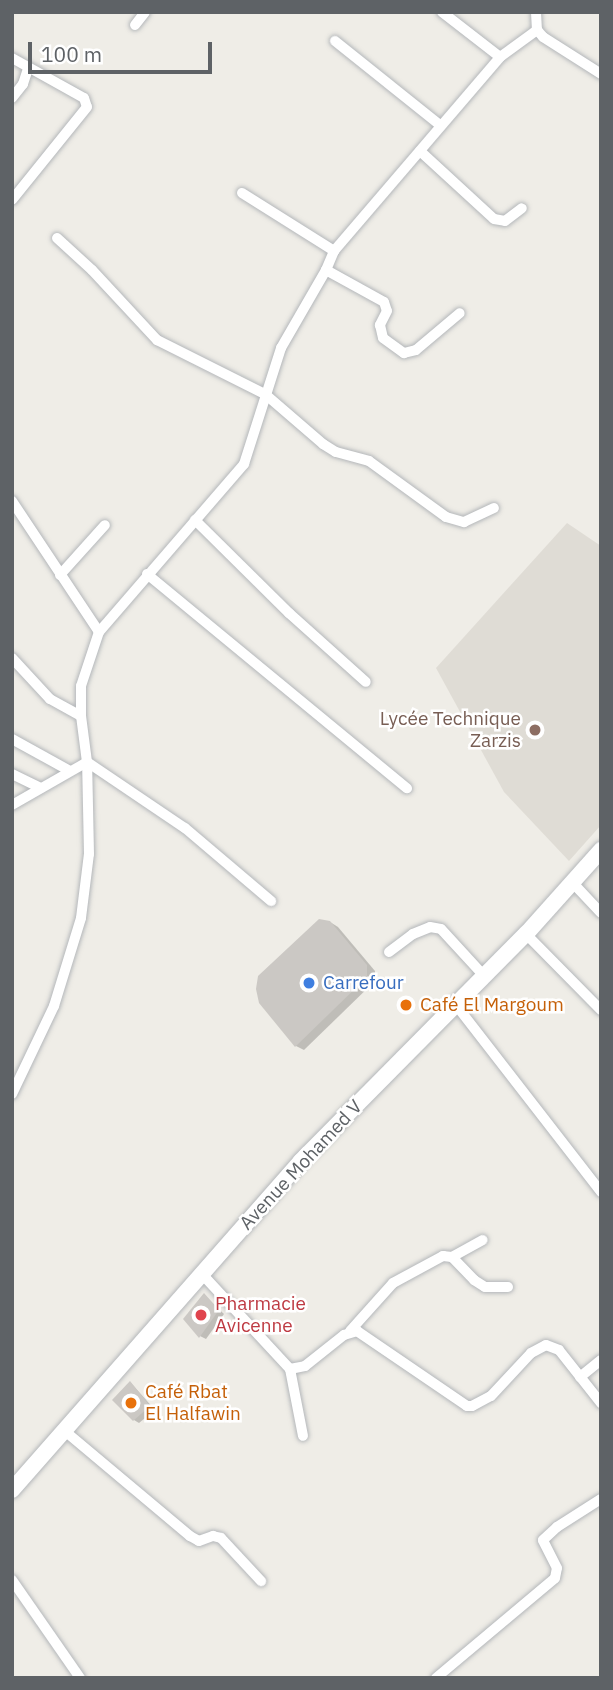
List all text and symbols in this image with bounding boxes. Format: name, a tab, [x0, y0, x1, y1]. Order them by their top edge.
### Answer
scale bar	[32, 28, 215, 72]
text: 100 m	[41, 40, 102, 68]
place label: Lycée Technique Zarzis	[380, 708, 521, 752]
marker: Lycée Technique Zarzis	[527, 722, 543, 738]
place label: Carrefour	[323, 972, 404, 994]
marker: Carrefour	[301, 975, 317, 991]
place label: Café El Margoum	[420, 994, 564, 1016]
marker: Café El Margoum	[398, 997, 414, 1013]
street label: Avenue Mohamed V	[235, 1095, 367, 1235]
place label: Pharmacie Avicenne	[215, 1293, 306, 1337]
marker: Pharmacie Avicenne	[193, 1307, 209, 1323]
place label: Café Rbat El Halfawin	[145, 1381, 241, 1425]
marker: Café Rbat El Halfawin	[123, 1395, 139, 1411]

